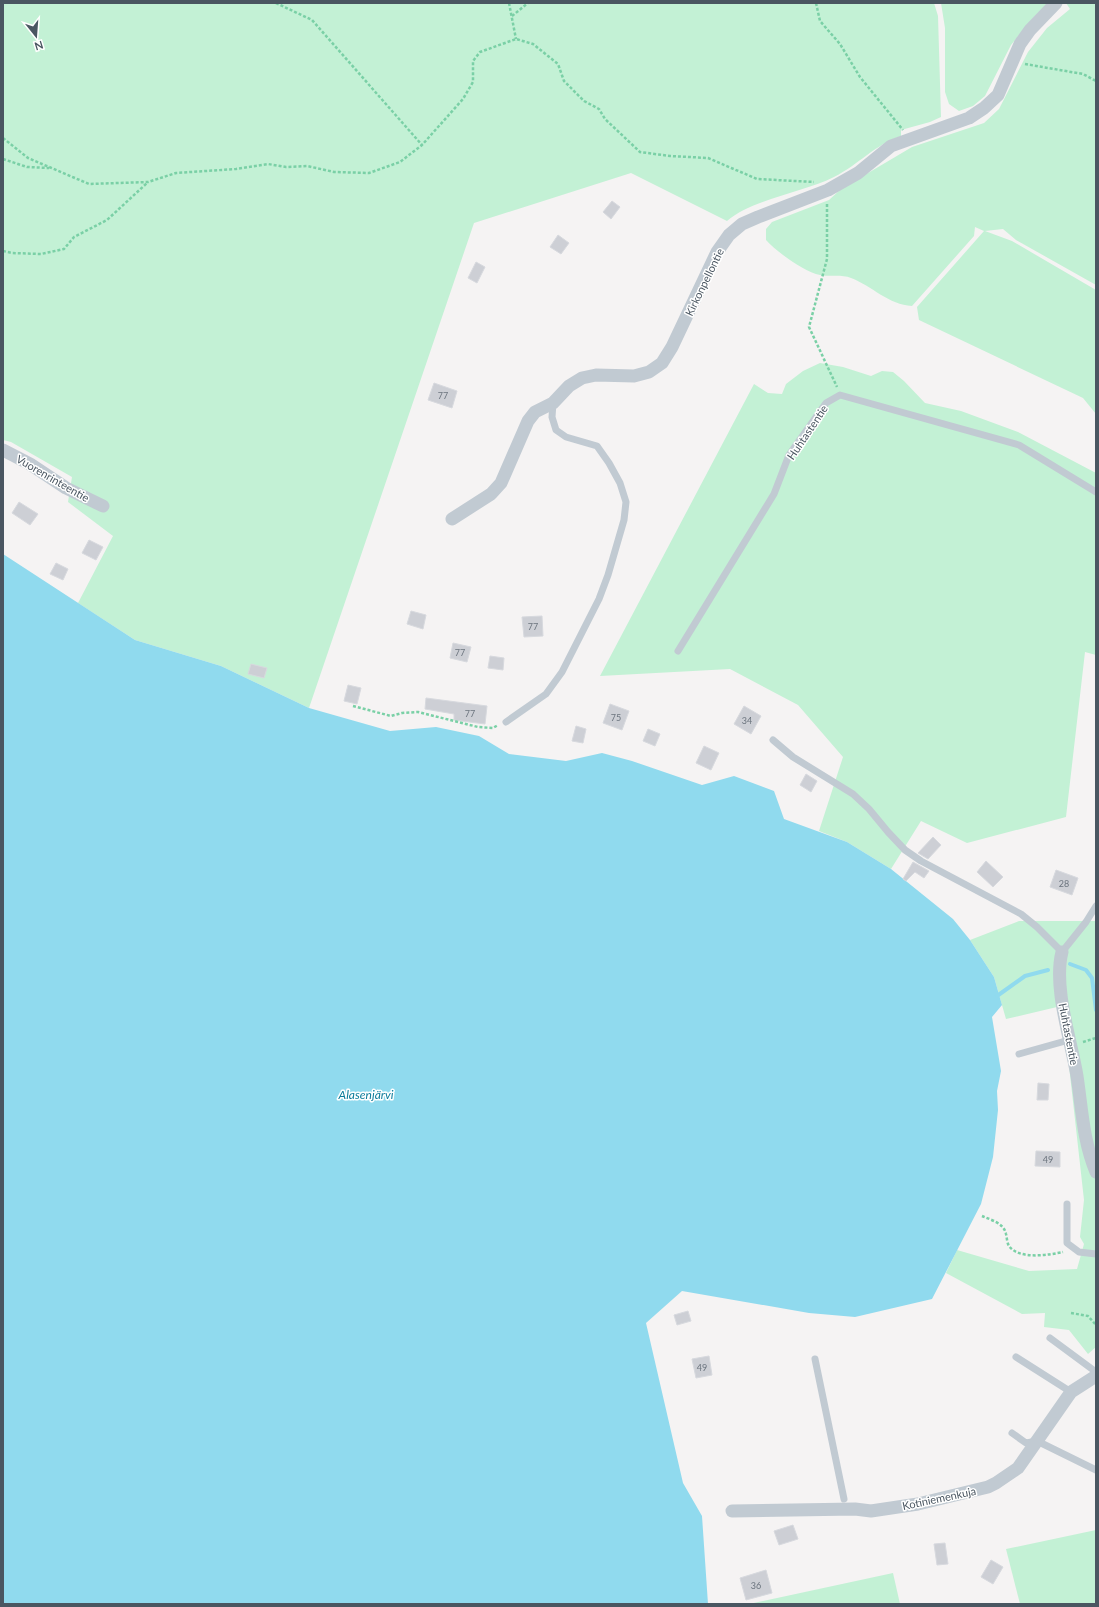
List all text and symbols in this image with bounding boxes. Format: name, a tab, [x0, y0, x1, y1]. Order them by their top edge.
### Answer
north arrow	[16, 16, 56, 56]
text: N	[33, 39, 45, 53]
street label: Kirkonpellontie	[682, 246, 726, 318]
house number: 77	[438, 390, 448, 401]
street label: Huhtastentie	[784, 402, 830, 462]
street label: Vuorenrinteentie	[14, 452, 92, 504]
house number: 77	[528, 621, 538, 632]
house number: 77	[455, 647, 465, 658]
house number: 77	[465, 708, 475, 719]
house number: 75	[611, 712, 621, 723]
house number: 34	[742, 715, 752, 726]
house number: 28	[1059, 878, 1069, 889]
street label: Huhtastentie	[1057, 1002, 1081, 1066]
water label: Alasenjärvi	[338, 1087, 394, 1102]
house number: 49	[1043, 1154, 1053, 1165]
house number: 49	[697, 1362, 707, 1373]
street label: Kotiniemenkuja	[901, 1484, 977, 1512]
house number: 36	[751, 1580, 761, 1591]

